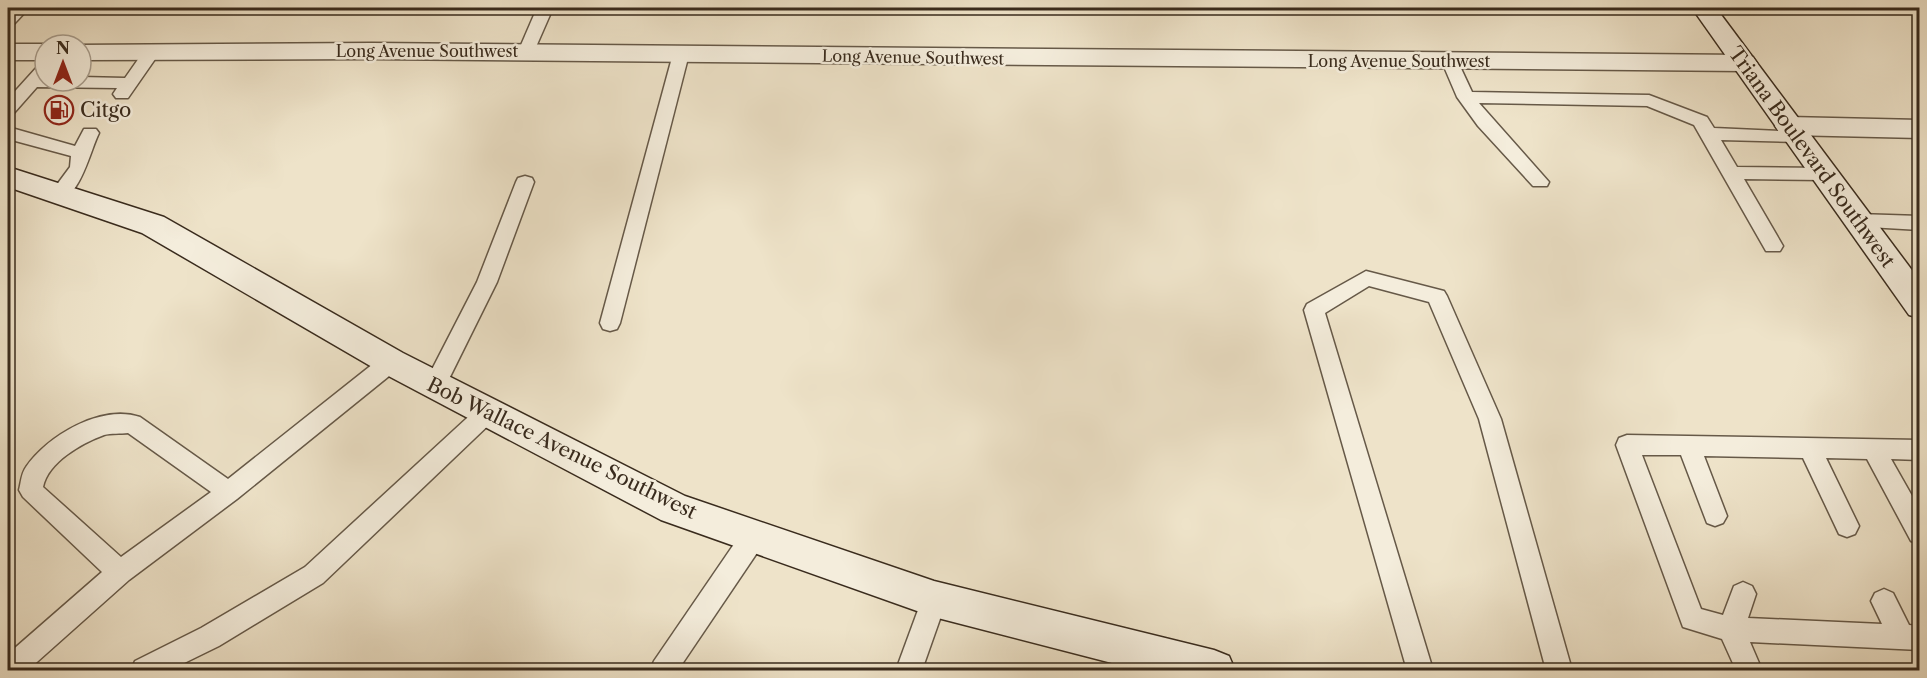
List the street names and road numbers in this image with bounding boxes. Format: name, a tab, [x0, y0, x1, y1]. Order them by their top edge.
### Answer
street label: Long Avenue Southwest	[336, 41, 518, 61]
street label: Triana Boulevard Southwest	[1724, 42, 1900, 272]
street label: Long Avenue Southwest	[822, 45, 1005, 69]
street label: Long Avenue Southwest	[1308, 51, 1490, 71]
street label: Bob Wallace Avenue Southwest	[423, 372, 701, 524]

